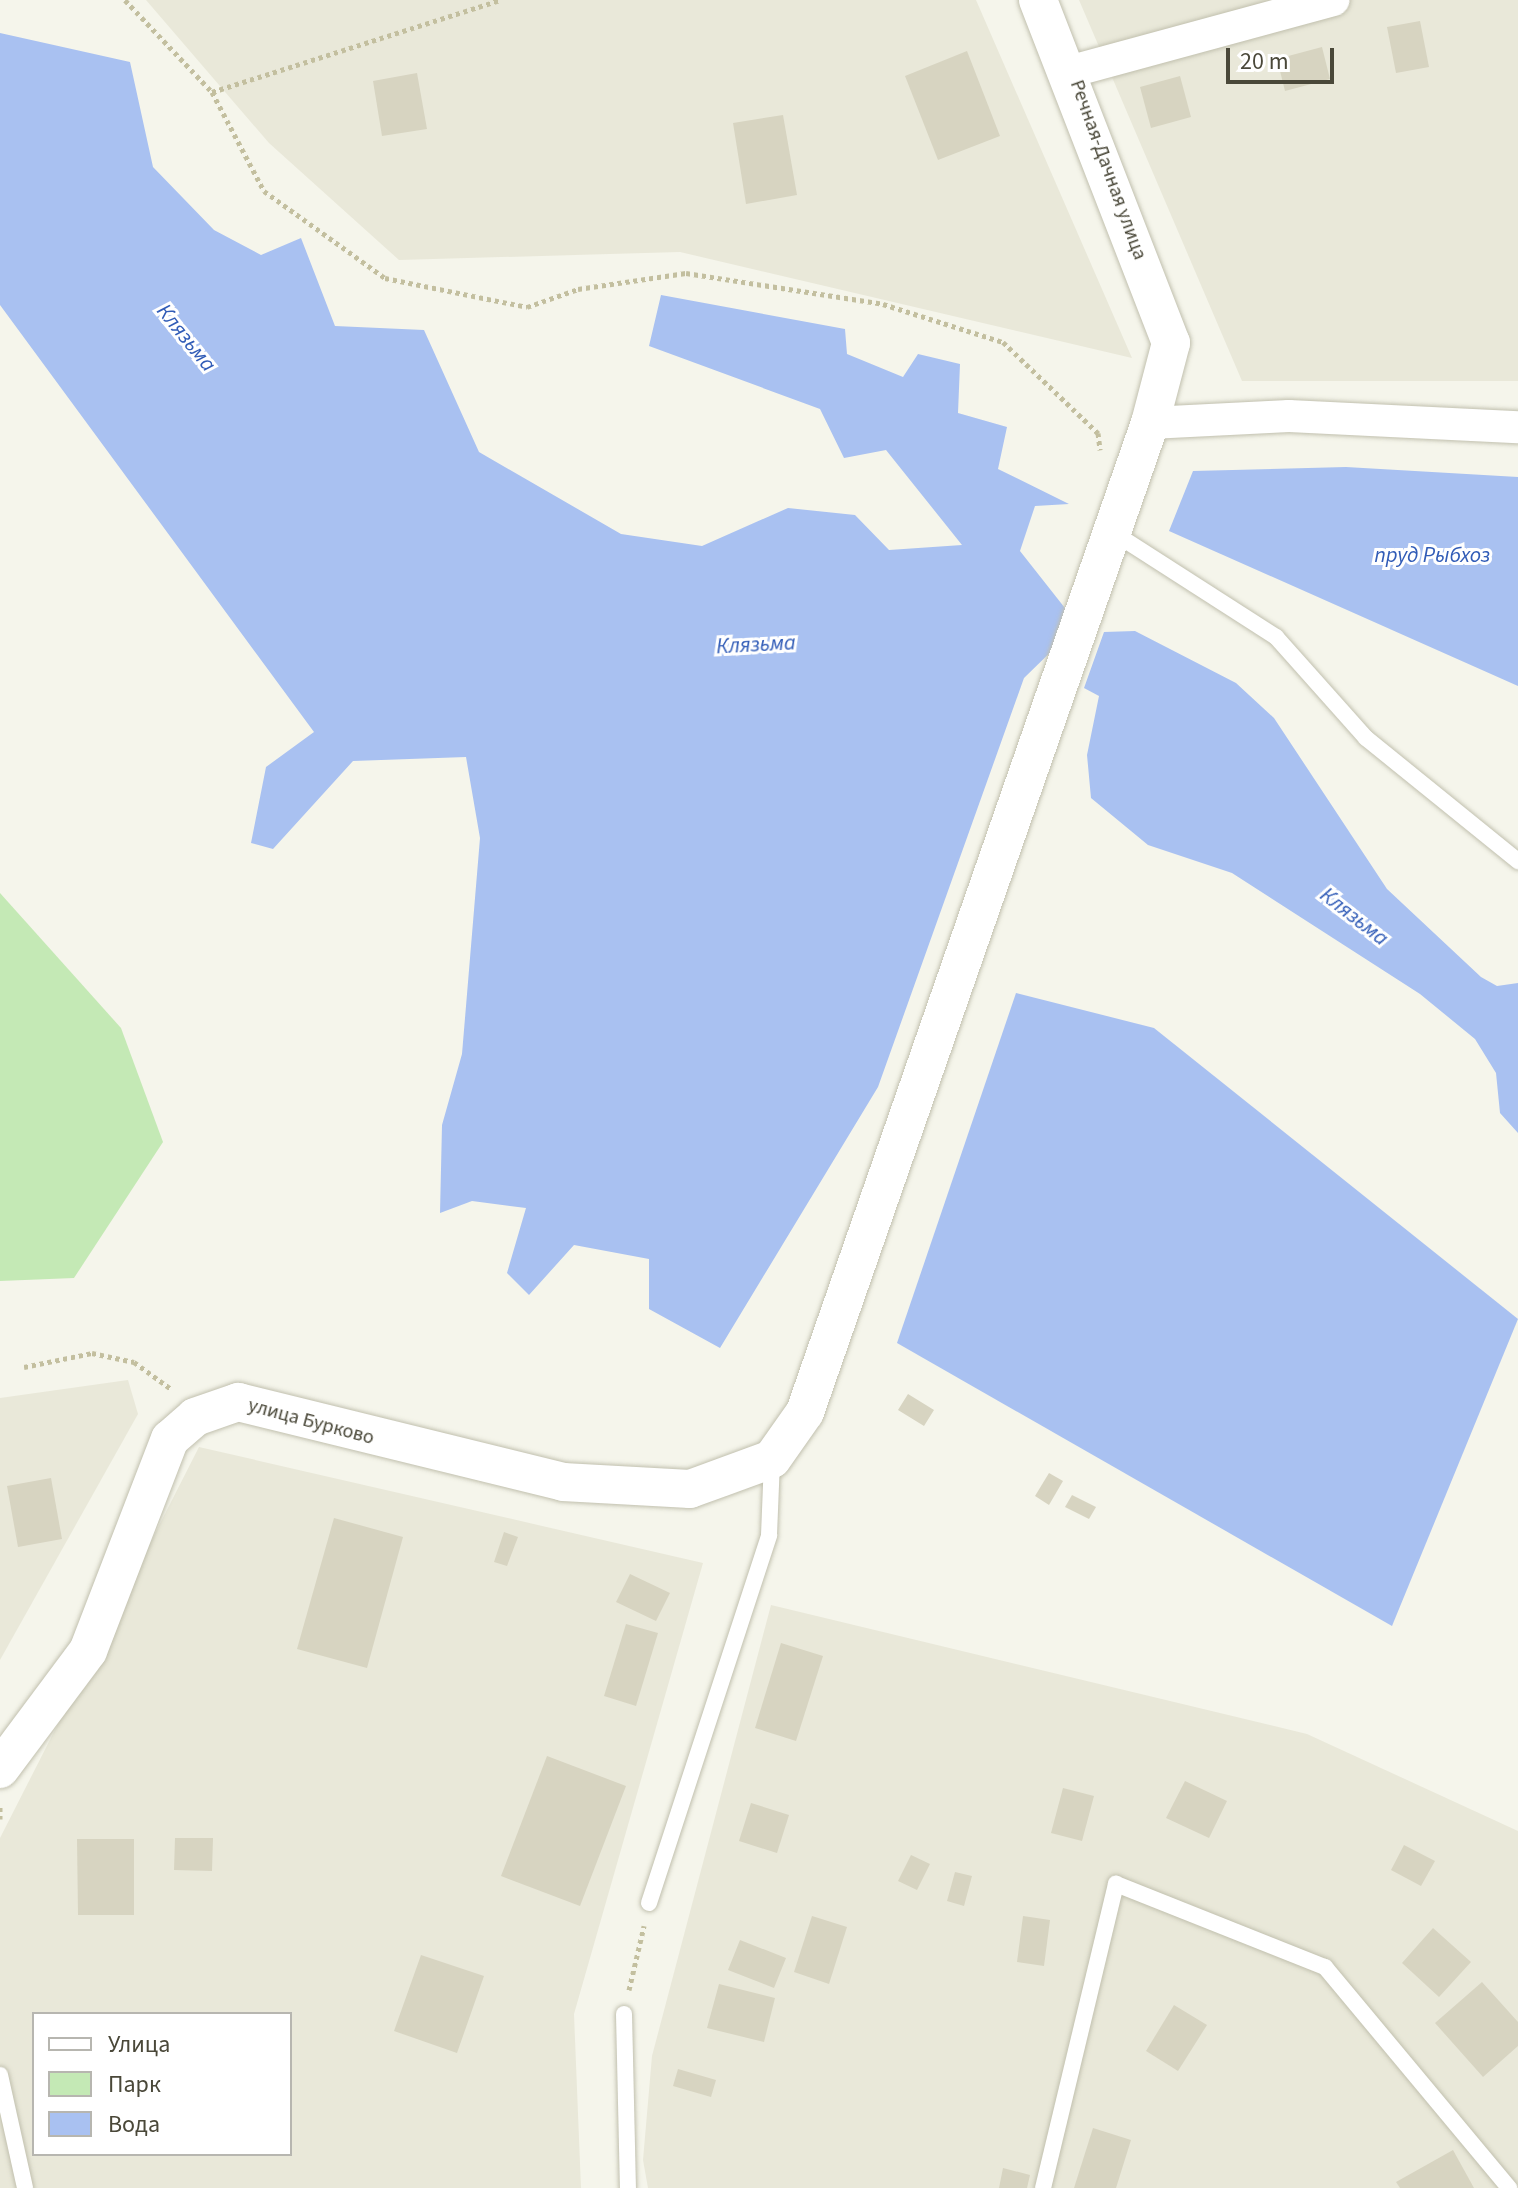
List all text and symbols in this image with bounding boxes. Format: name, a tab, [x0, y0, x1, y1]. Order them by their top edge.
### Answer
scale bar	[1230, 32, 1338, 82]
text: 20 m	[1240, 44, 1289, 79]
street label: Речная-Дачная улица	[1064, 77, 1152, 263]
water label: Клязьма	[151, 299, 221, 377]
water label: пруд Рыбхоз	[1374, 543, 1490, 569]
water label: Клязьма	[716, 630, 796, 660]
water label: Клязьма	[1315, 882, 1393, 952]
street label: улица Бурково	[245, 1394, 377, 1450]
legend	[32, 2012, 292, 2156]
text: Улица	[108, 2027, 170, 2062]
text: Парк	[108, 2067, 161, 2102]
text: Вода	[108, 2107, 160, 2142]

